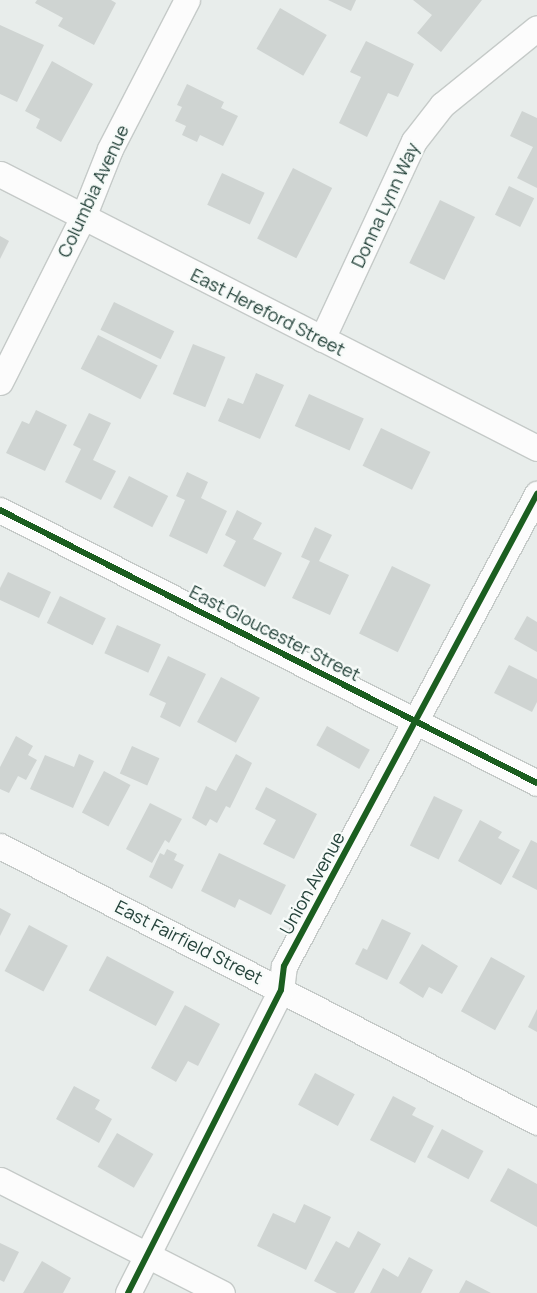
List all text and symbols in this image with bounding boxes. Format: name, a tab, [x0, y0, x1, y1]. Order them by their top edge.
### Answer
street label: Columbia Avenue	[53, 121, 133, 261]
street label: Donna Lynn Way	[347, 139, 423, 271]
street label: East Hereford Street	[187, 264, 349, 360]
street label: East Gloucester Street	[186, 581, 364, 685]
street label: Union Avenue	[275, 828, 349, 938]
street label: East Fairfield Street	[112, 895, 266, 989]

